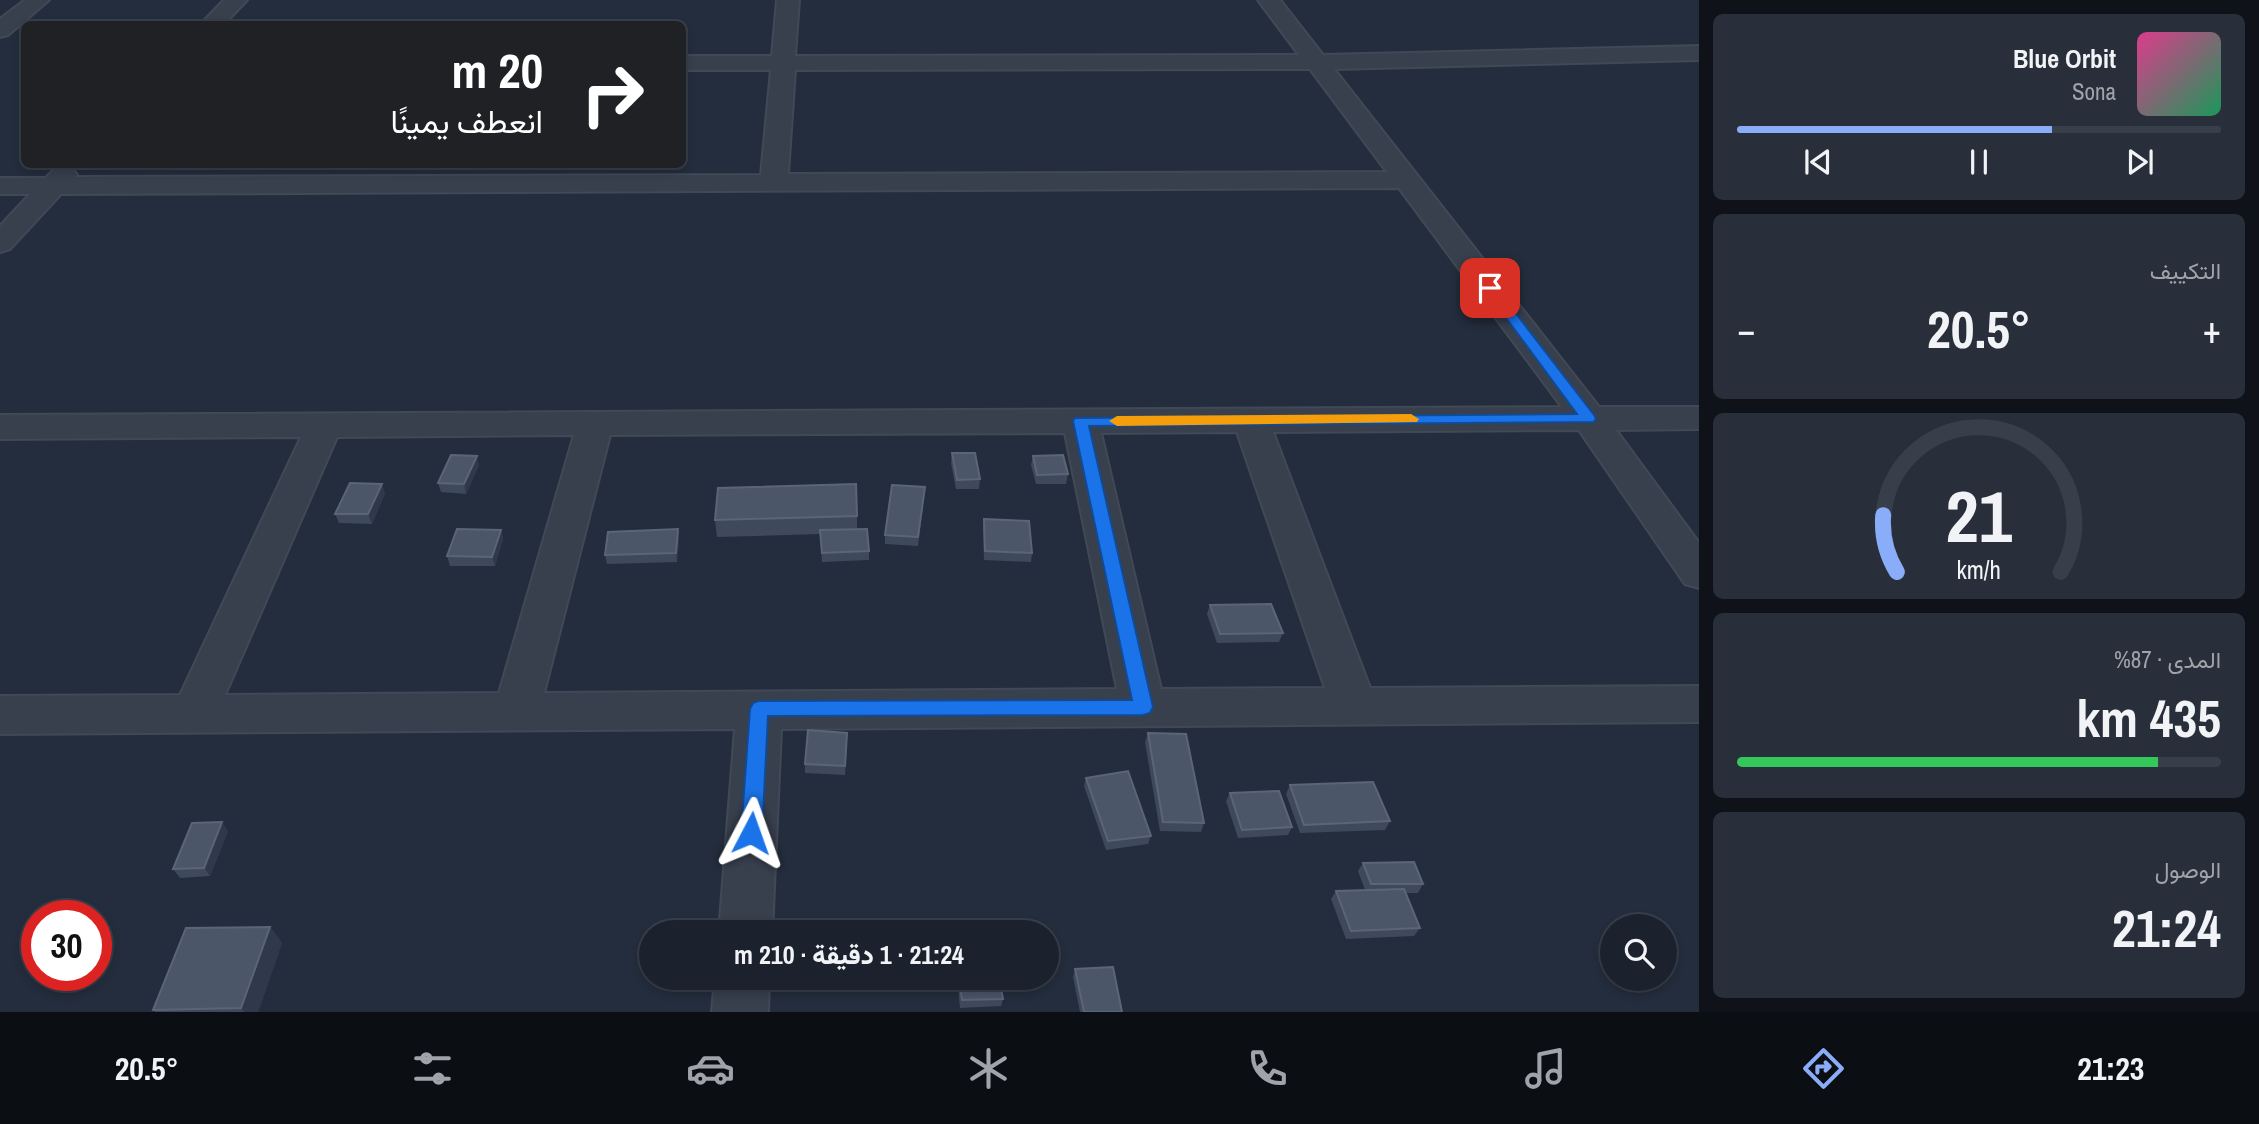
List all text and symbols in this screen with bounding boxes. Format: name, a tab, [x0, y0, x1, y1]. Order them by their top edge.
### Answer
text: 20 m	[451, 37, 543, 103]
text: Blue Orbit	[2013, 41, 2116, 76]
icon: right	[567, 49, 658, 140]
text: Sona	[2072, 76, 2116, 107]
text: انعطف يمينًا	[390, 100, 543, 143]
icon: previous	[1799, 143, 1837, 181]
icon: pause	[1960, 143, 1998, 181]
icon: next	[2121, 143, 2159, 181]
text: التكييف	[2150, 255, 2221, 286]
pin	[1460, 258, 1520, 318]
icon: arrive	[1471, 269, 1509, 307]
text: 20.5°	[1927, 294, 2031, 364]
text: −	[1737, 304, 1755, 355]
text: +	[2203, 304, 2221, 355]
text: 21	[1946, 467, 2013, 565]
text: km/h	[1957, 553, 2001, 587]
text: المدى · 87%	[2114, 644, 2221, 675]
text: 435 km	[2076, 683, 2221, 753]
position arrow	[714, 796, 788, 870]
text: الوصول	[2155, 854, 2221, 885]
text: 21:24	[2112, 893, 2221, 963]
speed limit sign: 30	[21, 900, 112, 991]
map controls	[1600, 914, 1677, 991]
button: search	[1600, 914, 1677, 991]
text: 21:24 · 1 دقيقة · 210 m	[734, 937, 964, 972]
icon: filters	[408, 1044, 457, 1093]
icon: car	[686, 1044, 735, 1093]
icon: climate	[964, 1044, 1013, 1093]
icon: phone	[1243, 1044, 1292, 1093]
icon: music	[1521, 1044, 1570, 1093]
icon: directions	[1799, 1044, 1848, 1093]
text: 20.5°	[115, 1047, 179, 1090]
text: 21:23	[2077, 1047, 2144, 1090]

